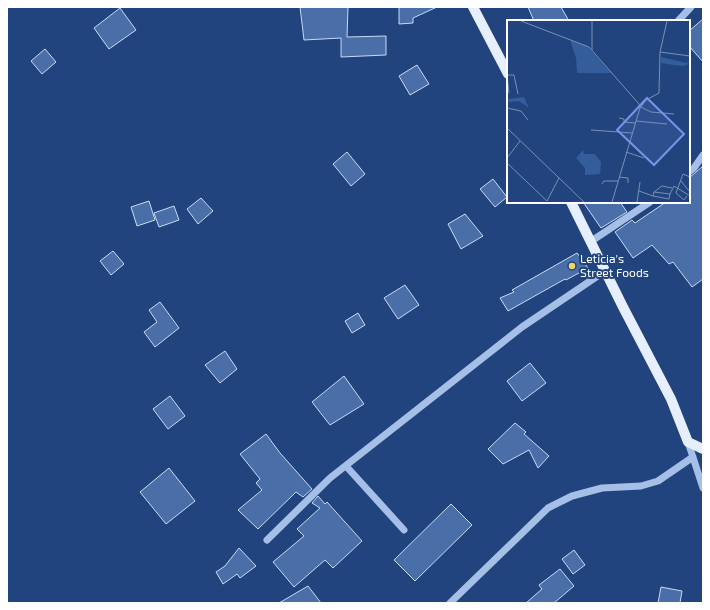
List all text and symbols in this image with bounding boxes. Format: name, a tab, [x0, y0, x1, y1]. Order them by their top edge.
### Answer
inset map	[507, 20, 690, 203]
place label: Leticia's Street Foods	[580, 251, 649, 279]
marker: Leticia's Street Foods	[567, 261, 577, 271]

